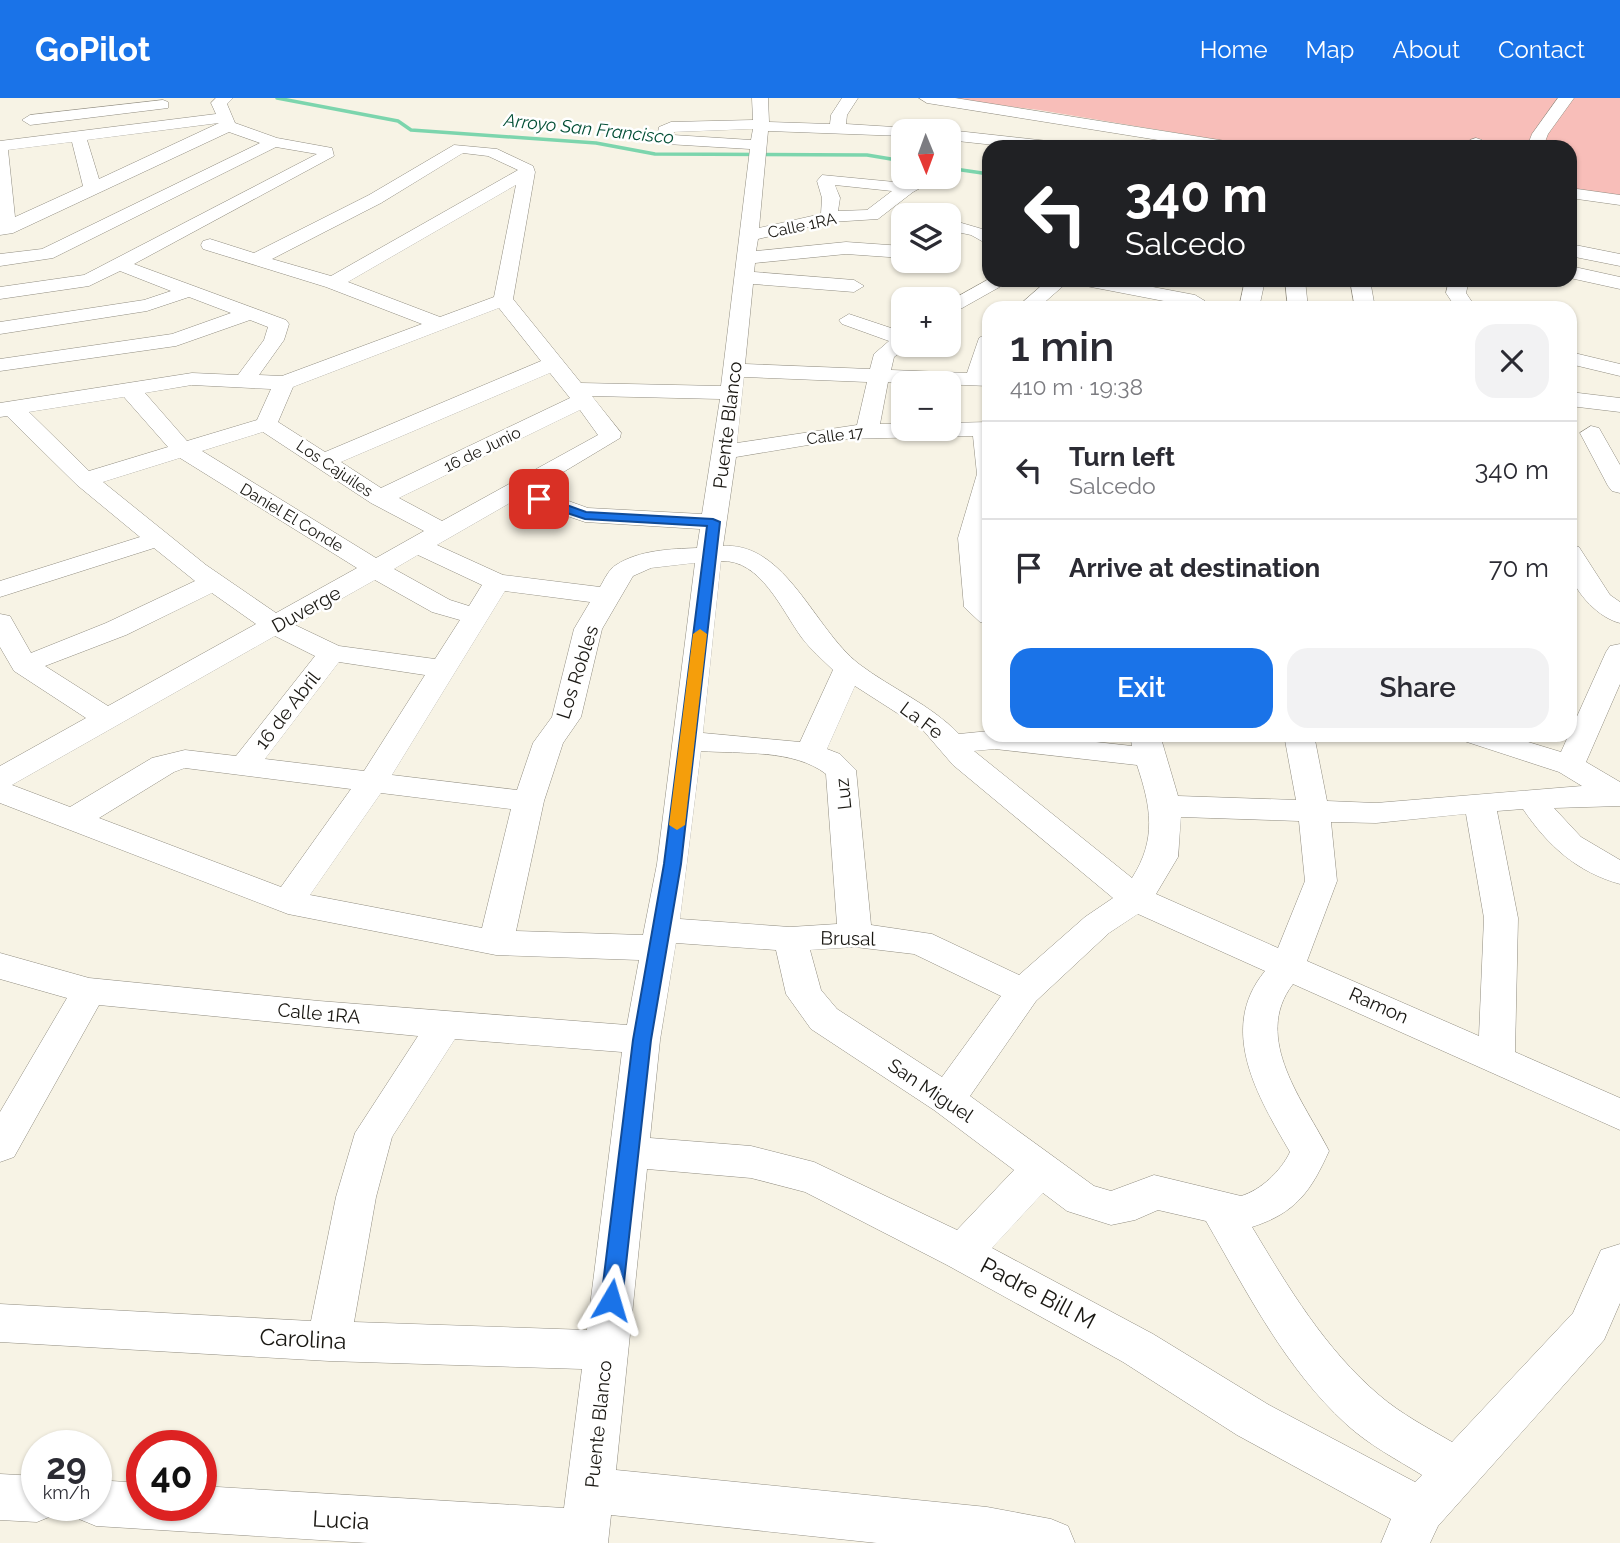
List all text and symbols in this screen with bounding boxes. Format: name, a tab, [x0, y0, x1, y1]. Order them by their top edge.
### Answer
text: GoPilot	[35, 30, 150, 69]
text: Home	[1200, 35, 1268, 64]
text: Map	[1306, 35, 1354, 64]
text: About	[1392, 35, 1460, 64]
text: Contact	[1498, 35, 1585, 64]
water label: Arroyo San Francisco	[502, 109, 675, 148]
north arrow	[891, 119, 961, 189]
map controls	[891, 119, 961, 441]
text: 340 m	[1125, 166, 1268, 223]
icon: left	[1010, 168, 1101, 259]
button: layers	[891, 203, 961, 273]
street label: Calle 1RA	[766, 209, 838, 242]
text: Salcedo	[1125, 225, 1246, 262]
button: +	[891, 287, 961, 357]
text: 1 min	[1010, 322, 1114, 371]
button: close	[1475, 324, 1549, 398]
street label: Puente Blanco	[708, 360, 746, 490]
button: −	[891, 371, 961, 441]
text: 410 m · 19:38	[1010, 373, 1143, 400]
street label: 16 de Junio	[441, 423, 524, 476]
street label: Calle 17	[806, 423, 865, 448]
street label: Los Cajuiles	[293, 436, 377, 501]
text: Turn left	[1069, 442, 1175, 472]
icon: left	[1010, 451, 1048, 489]
text: 340 m	[1474, 455, 1549, 485]
pin	[509, 469, 569, 529]
text: Salcedo	[1069, 472, 1156, 499]
street label: Daniel El Conde	[237, 479, 347, 556]
icon: arrive	[520, 480, 558, 518]
icon: arrive	[1010, 549, 1048, 587]
text: Arrive at destination	[1069, 553, 1320, 583]
text: 70 m	[1489, 553, 1549, 583]
street label: Duverge	[268, 581, 344, 637]
street label: Los Robles	[552, 623, 602, 721]
button: Exit	[1010, 648, 1273, 728]
button: Share	[1287, 648, 1549, 728]
street label: 16 de Abril	[250, 666, 325, 753]
street label: La Fe	[896, 697, 948, 743]
street label: Luz	[830, 777, 856, 811]
street label: Brusal	[820, 927, 877, 949]
street label: Ramon	[1346, 982, 1412, 1028]
street label: Calle 1RA	[277, 998, 361, 1028]
street label: San Miguel	[884, 1053, 978, 1127]
street label: Padre Bill M	[976, 1251, 1100, 1334]
position arrow	[574, 1263, 648, 1337]
street label: Carolina	[259, 1323, 347, 1354]
street label: Puente Blanco	[580, 1359, 616, 1489]
speed limit sign: 40	[126, 1430, 217, 1521]
text: 29	[46, 1446, 87, 1487]
text: km/h	[43, 1482, 90, 1503]
street label: Lucia	[312, 1505, 370, 1534]

